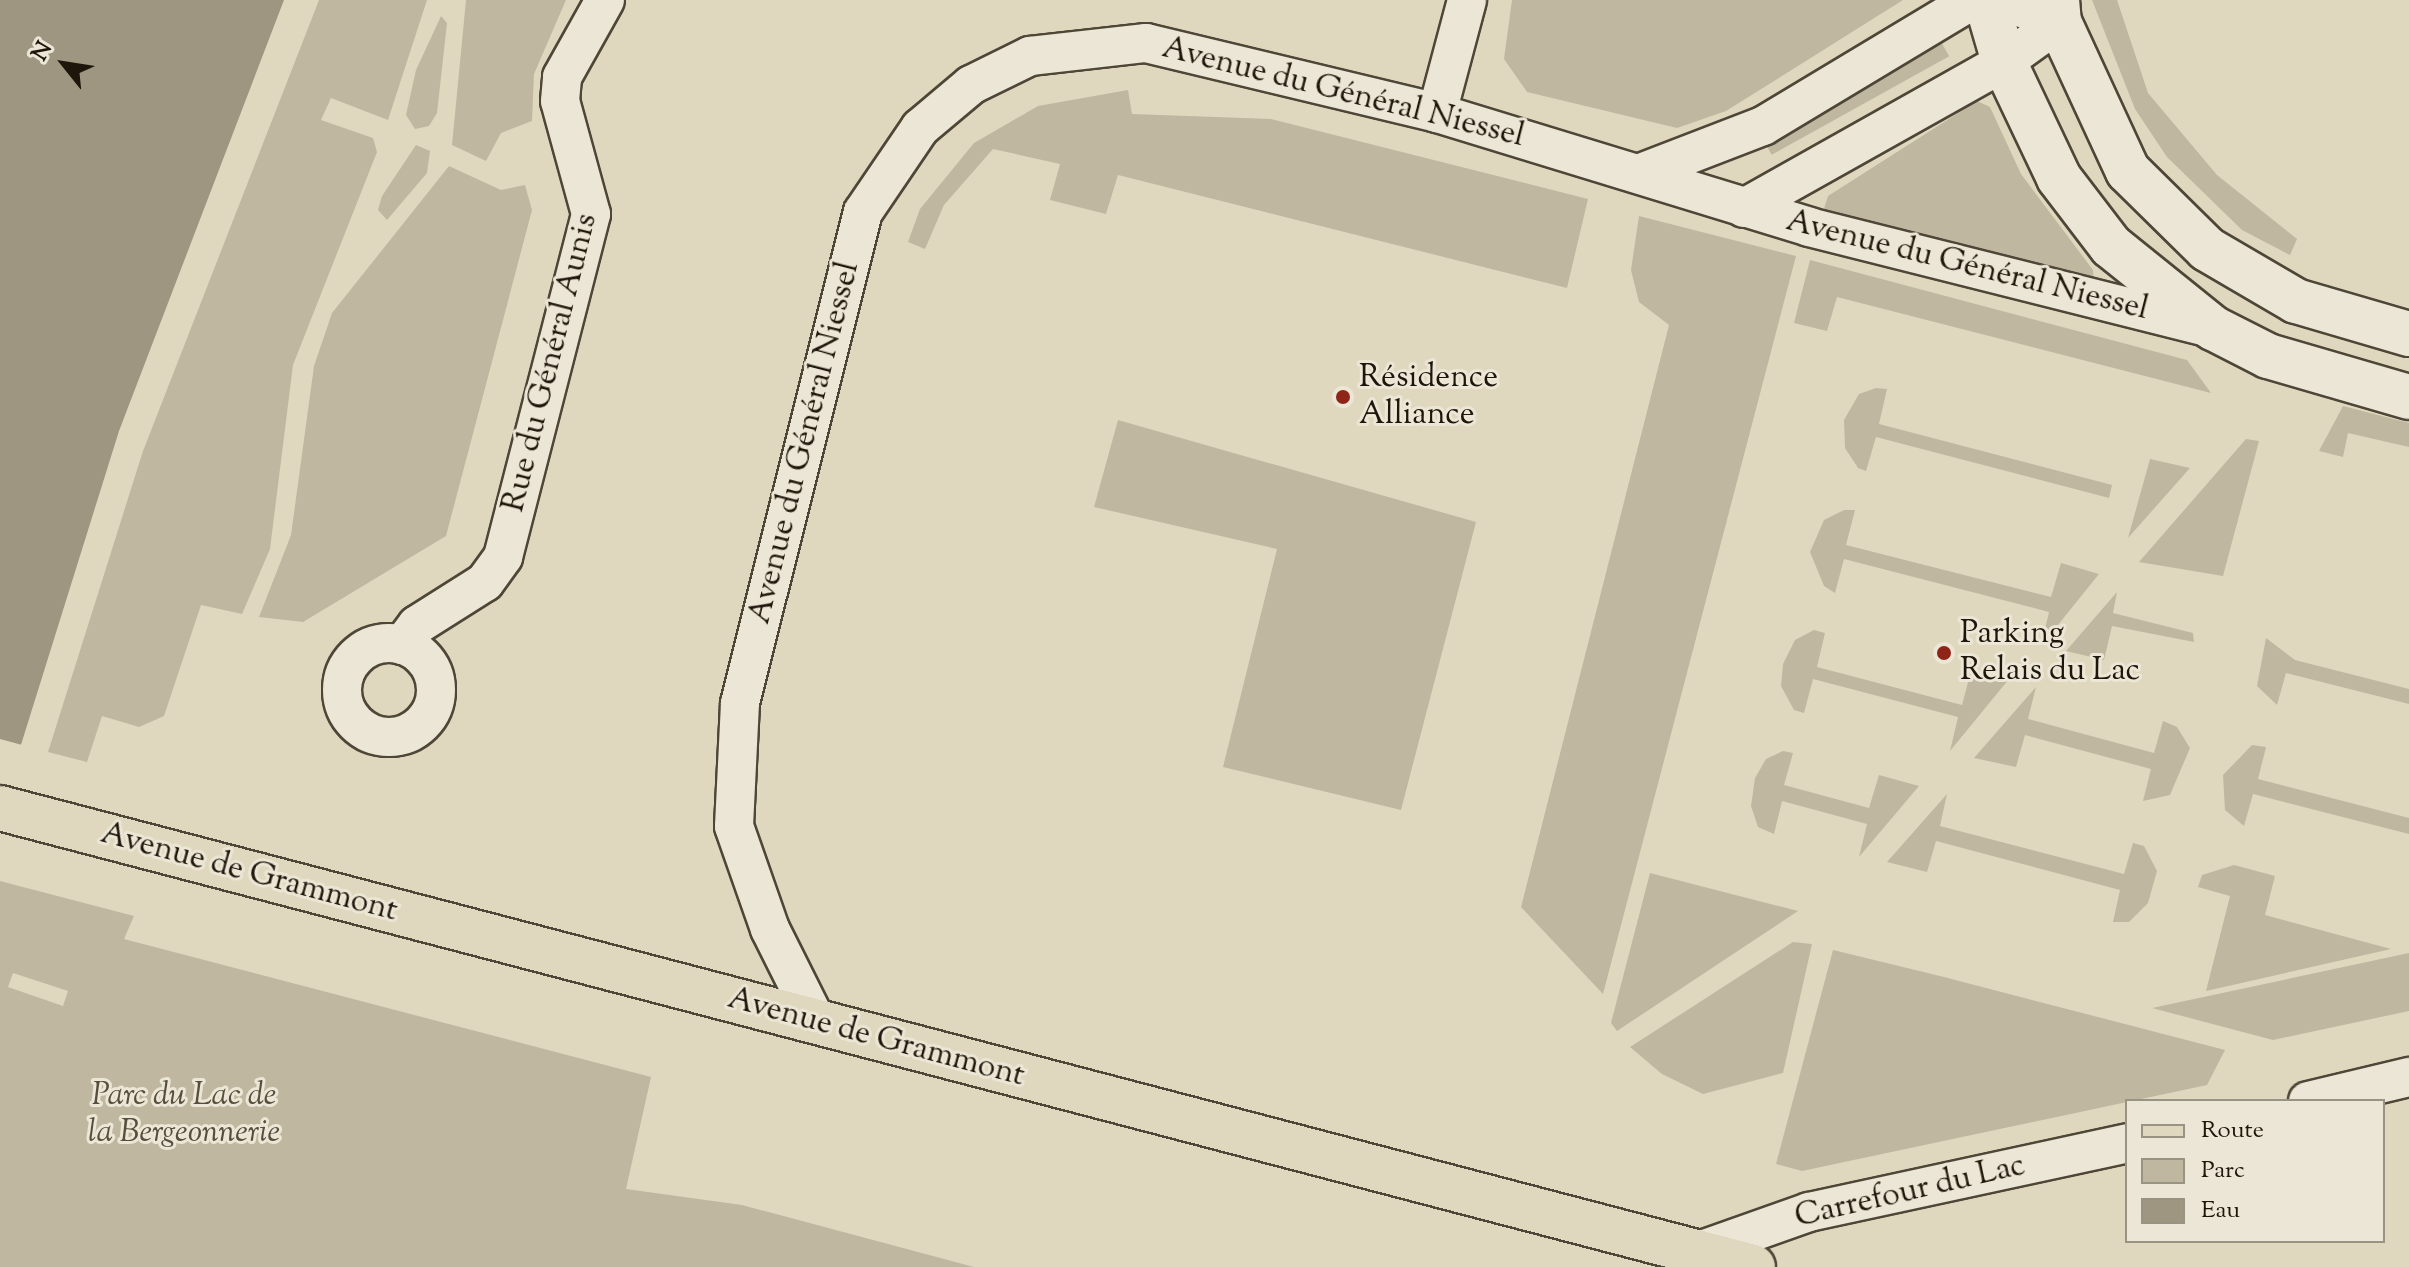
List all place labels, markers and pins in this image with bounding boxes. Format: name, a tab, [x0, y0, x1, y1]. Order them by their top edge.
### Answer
place label: Résidence Alliance	[1359, 360, 1498, 435]
marker: Résidence Alliance	[1334, 388, 1352, 406]
place label: Parking Relais du Lac	[1960, 616, 2140, 691]
marker: Parking Relais du Lac	[1935, 644, 1953, 662]

